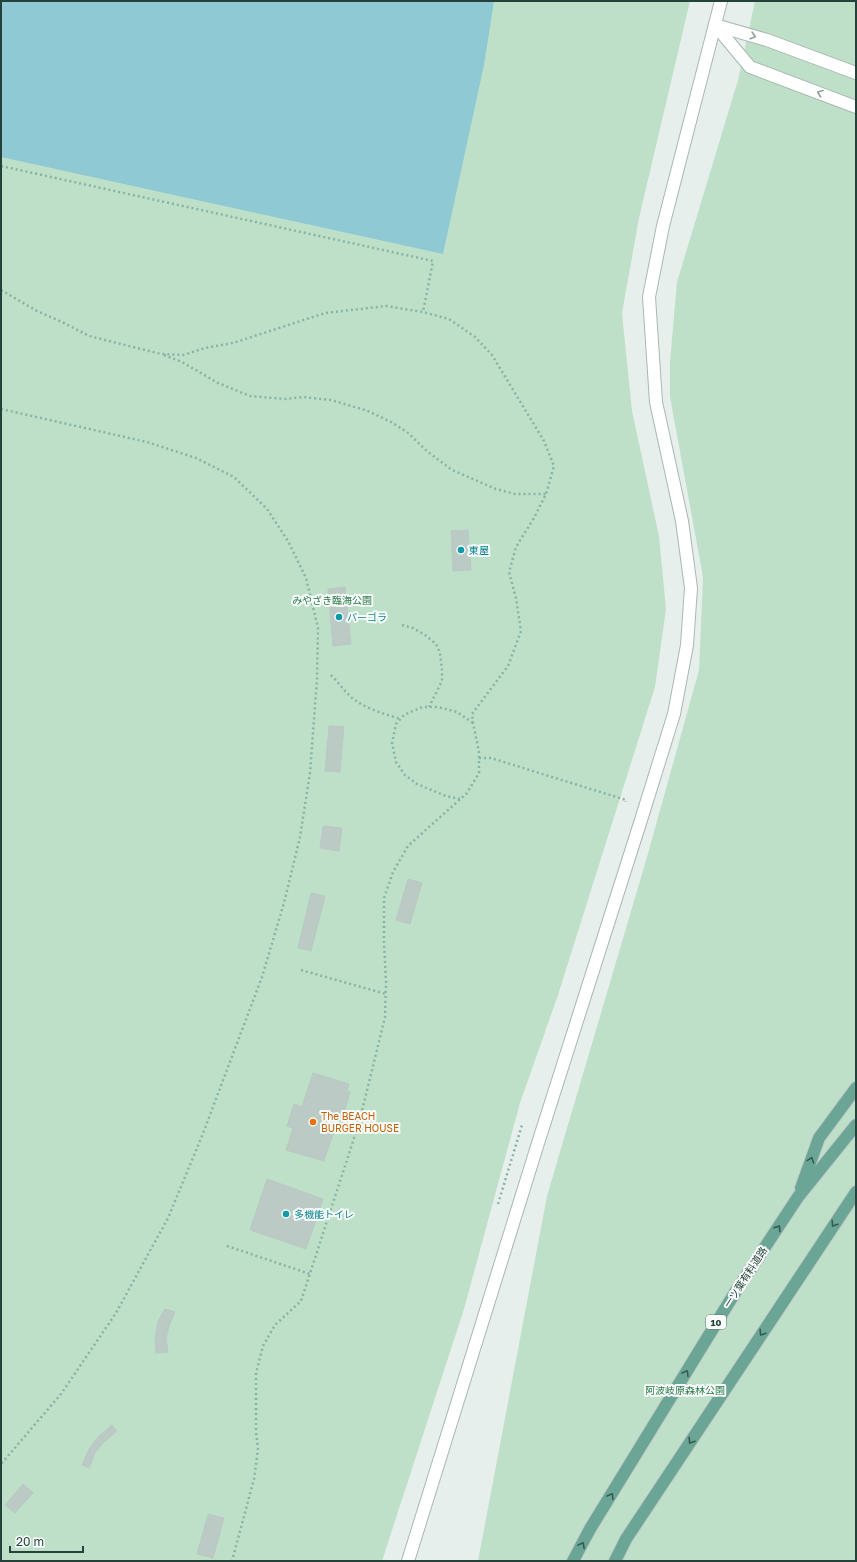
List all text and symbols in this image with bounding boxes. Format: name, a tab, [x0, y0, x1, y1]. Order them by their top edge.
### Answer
one-way arrow	[749, 31, 756, 40]
one-way arrow	[816, 90, 823, 98]
place label: 東屋	[469, 544, 489, 556]
marker: 東屋	[456, 545, 466, 555]
park label: みやざき臨海公園	[292, 594, 372, 606]
place label: パーゴラ	[347, 611, 387, 623]
marker: パーゴラ	[334, 612, 344, 622]
place label: The BEACH BURGER HOUSE	[321, 1110, 399, 1134]
marker: The BEACH BURGER HOUSE	[308, 1117, 318, 1127]
one-way arrow	[807, 1157, 815, 1164]
place label: 多機能トイレ	[294, 1208, 354, 1220]
marker: 多機能トイレ	[281, 1209, 291, 1219]
one-way arrow	[832, 1220, 839, 1227]
one-way arrow	[773, 1225, 780, 1232]
street label: 一ツ葉有料道路	[721, 1244, 769, 1310]
road number: 10	[706, 1315, 726, 1329]
one-way arrow	[759, 1329, 767, 1336]
one-way arrow	[681, 1370, 688, 1377]
park label: 阿波岐原森林公園	[645, 1384, 725, 1396]
one-way arrow	[688, 1437, 696, 1444]
one-way arrow	[606, 1493, 613, 1500]
scale bar	[10, 1528, 83, 1554]
text: 20 m	[16, 1534, 44, 1549]
one-way arrow	[577, 1542, 585, 1549]

